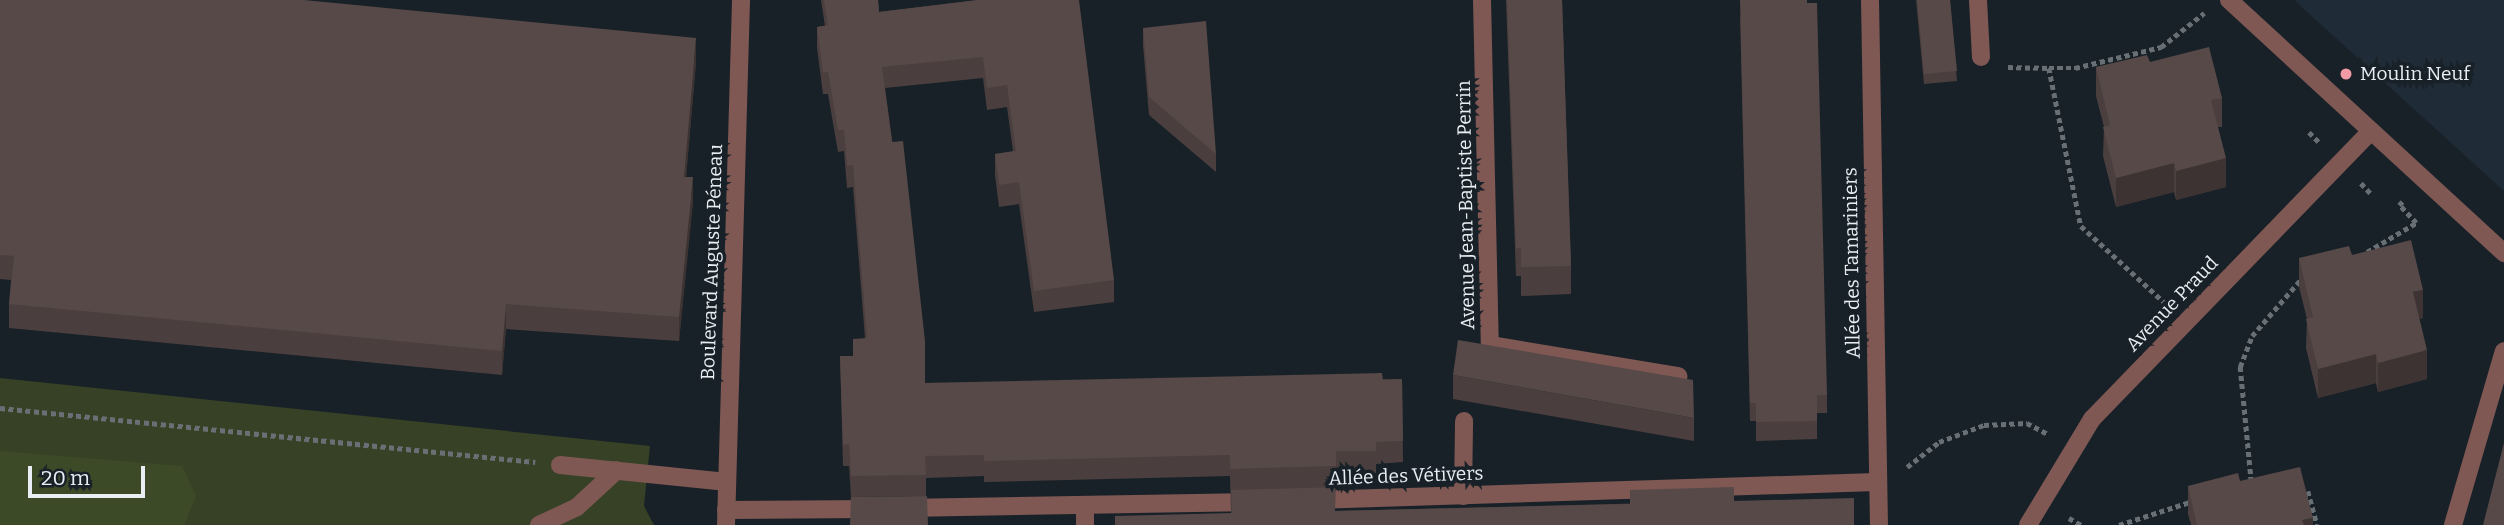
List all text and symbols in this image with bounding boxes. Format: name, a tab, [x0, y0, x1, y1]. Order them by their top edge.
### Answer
place label: Moulin Neuf	[2360, 63, 2470, 85]
marker: Moulin Neuf	[2338, 66, 2354, 82]
street label: Avenue Jean-Baptiste Perrin	[1452, 80, 1480, 330]
street label: Boulevard Auguste Péneau	[696, 144, 728, 380]
street label: Allée des Tamariniers	[1839, 167, 1865, 359]
street label: Avenue Praud	[2121, 252, 2223, 356]
scale bar	[32, 452, 149, 496]
street label: Allée des Vétivers	[1328, 462, 1484, 490]
text: 20 m	[41, 465, 90, 491]

